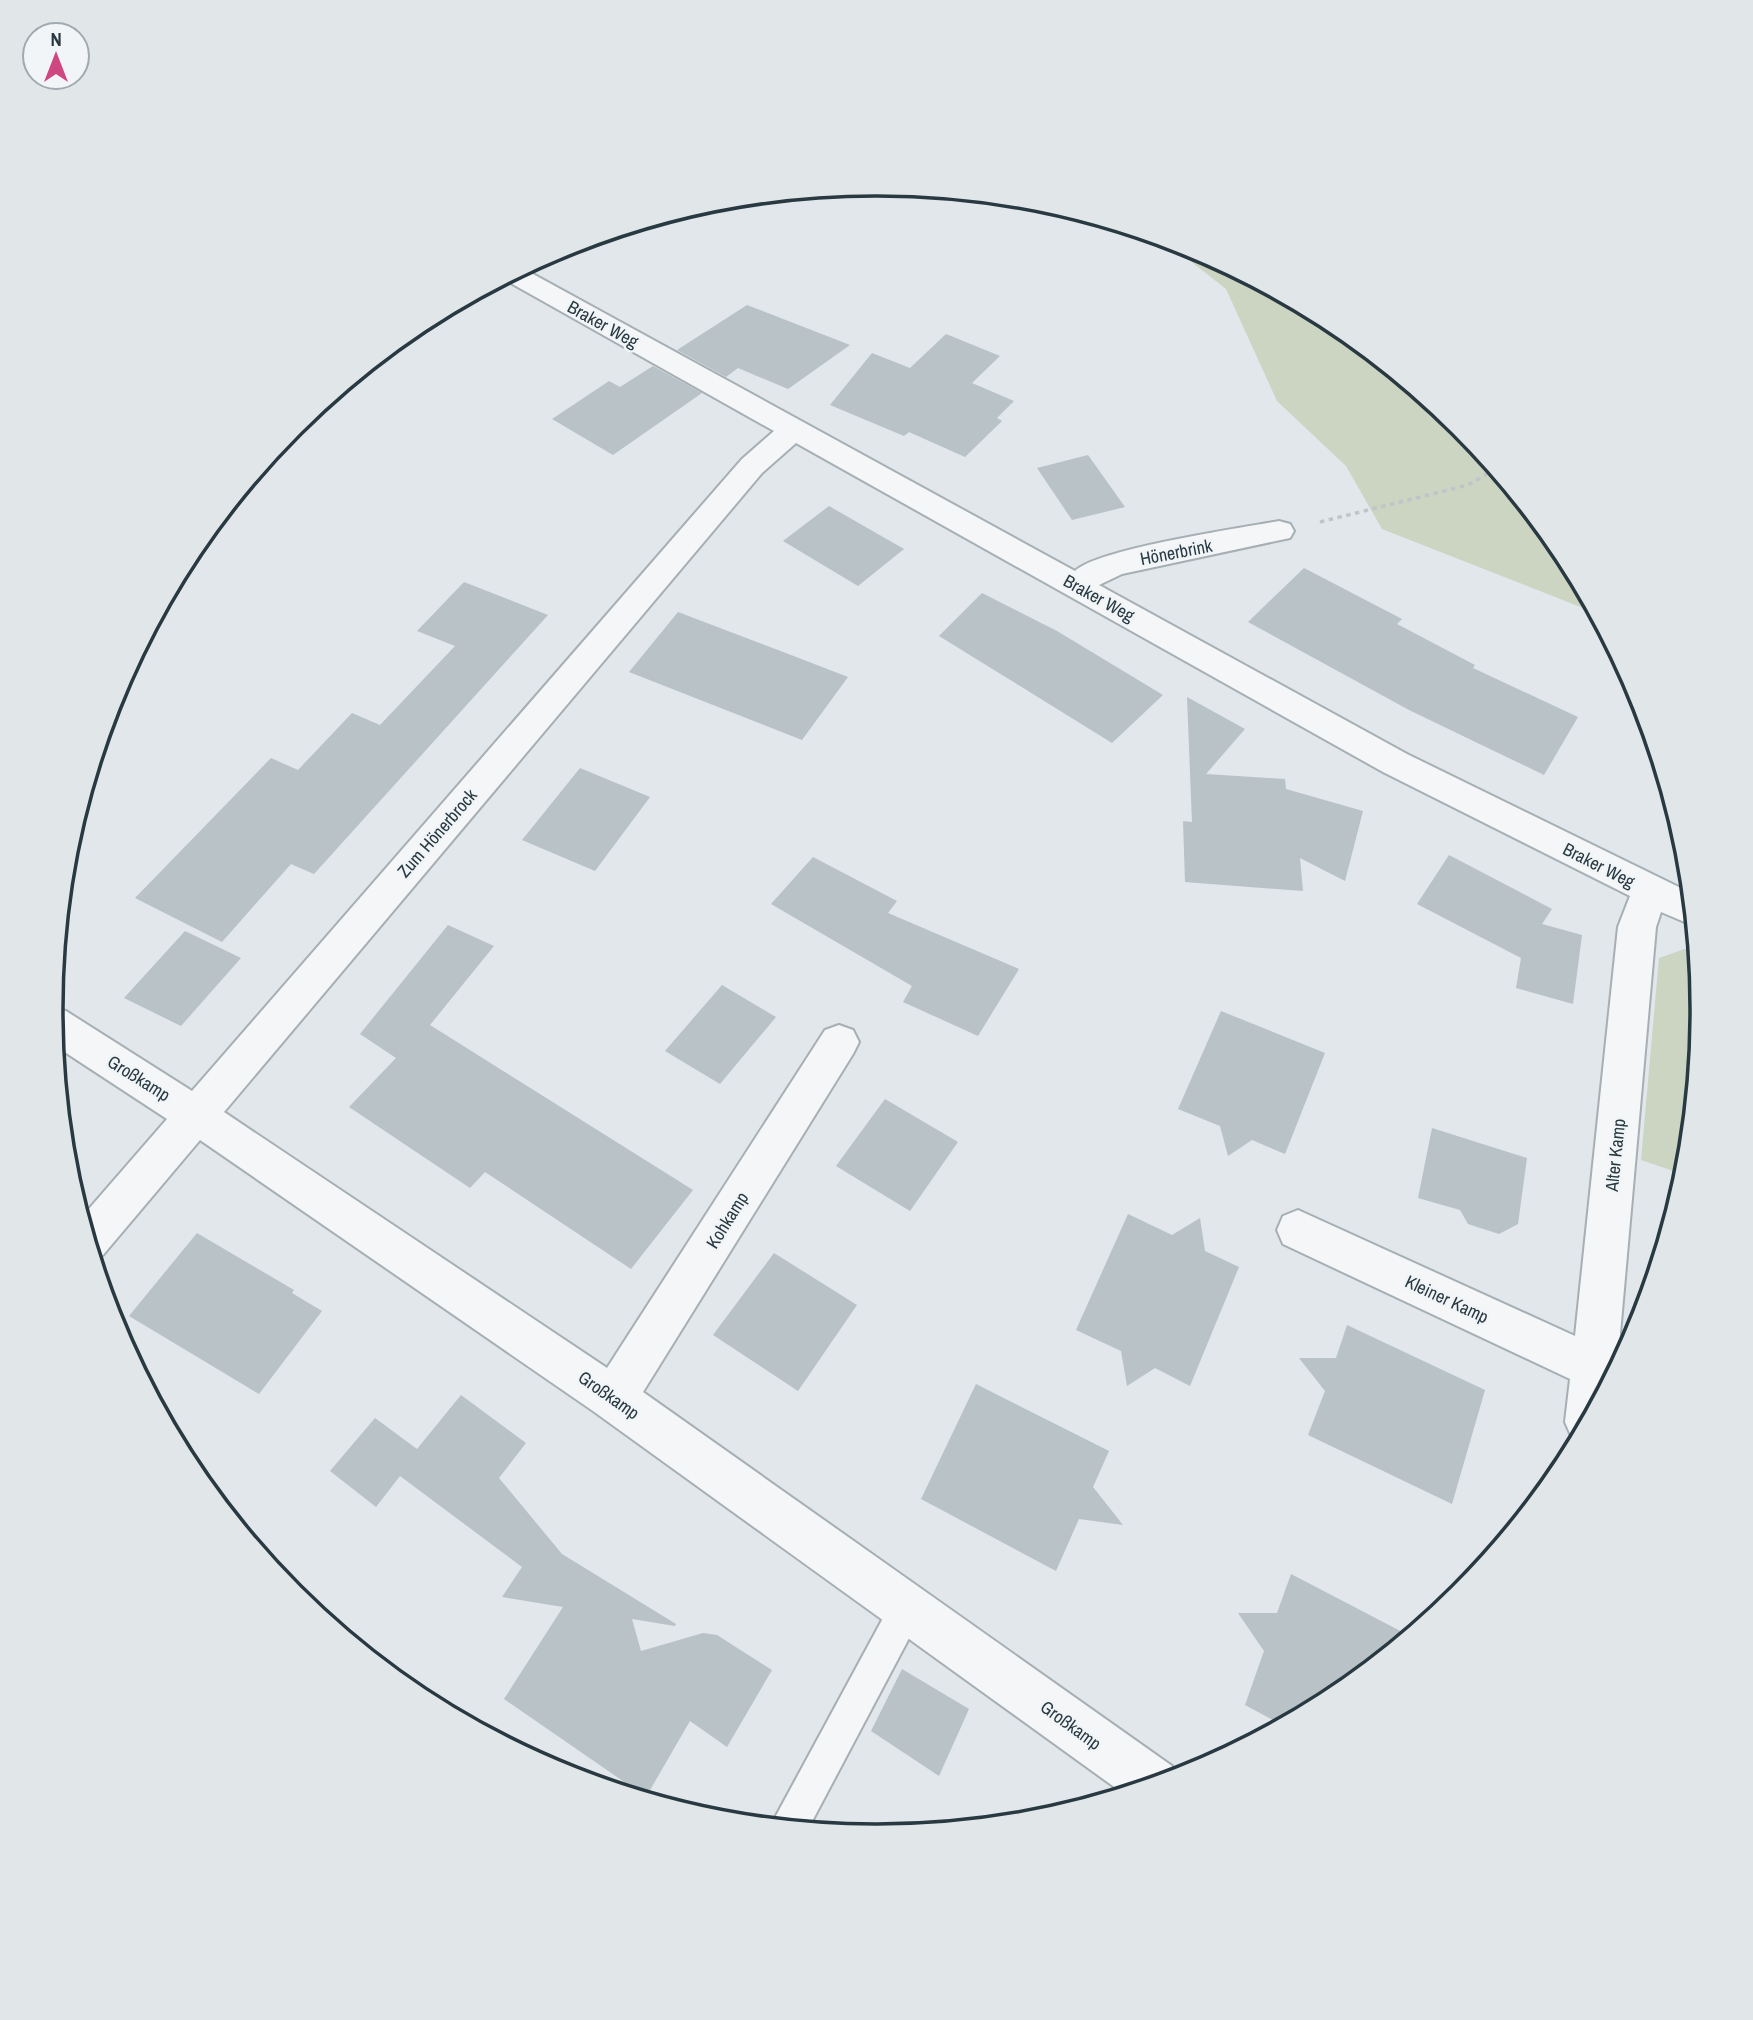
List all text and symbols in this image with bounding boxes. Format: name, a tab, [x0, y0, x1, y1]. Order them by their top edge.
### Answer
north arrow	[21, 21, 91, 91]
text: N	[50, 26, 62, 52]
street label: Braker Weg	[563, 294, 644, 354]
street label: Hönerbrink	[1138, 533, 1215, 571]
street label: Braker Weg	[1059, 568, 1140, 628]
street label: Zum Hönerbrock	[392, 783, 483, 883]
street label: Braker Weg	[1559, 836, 1640, 894]
street label: Großkamp	[103, 1049, 175, 1107]
street label: Alter Kamp	[1599, 1117, 1631, 1194]
street label: Kohkamp	[700, 1187, 754, 1253]
street label: Kleiner Kamp	[1401, 1269, 1493, 1329]
street label: Großkamp	[573, 1365, 645, 1425]
street label: Großkamp	[1035, 1694, 1107, 1756]

